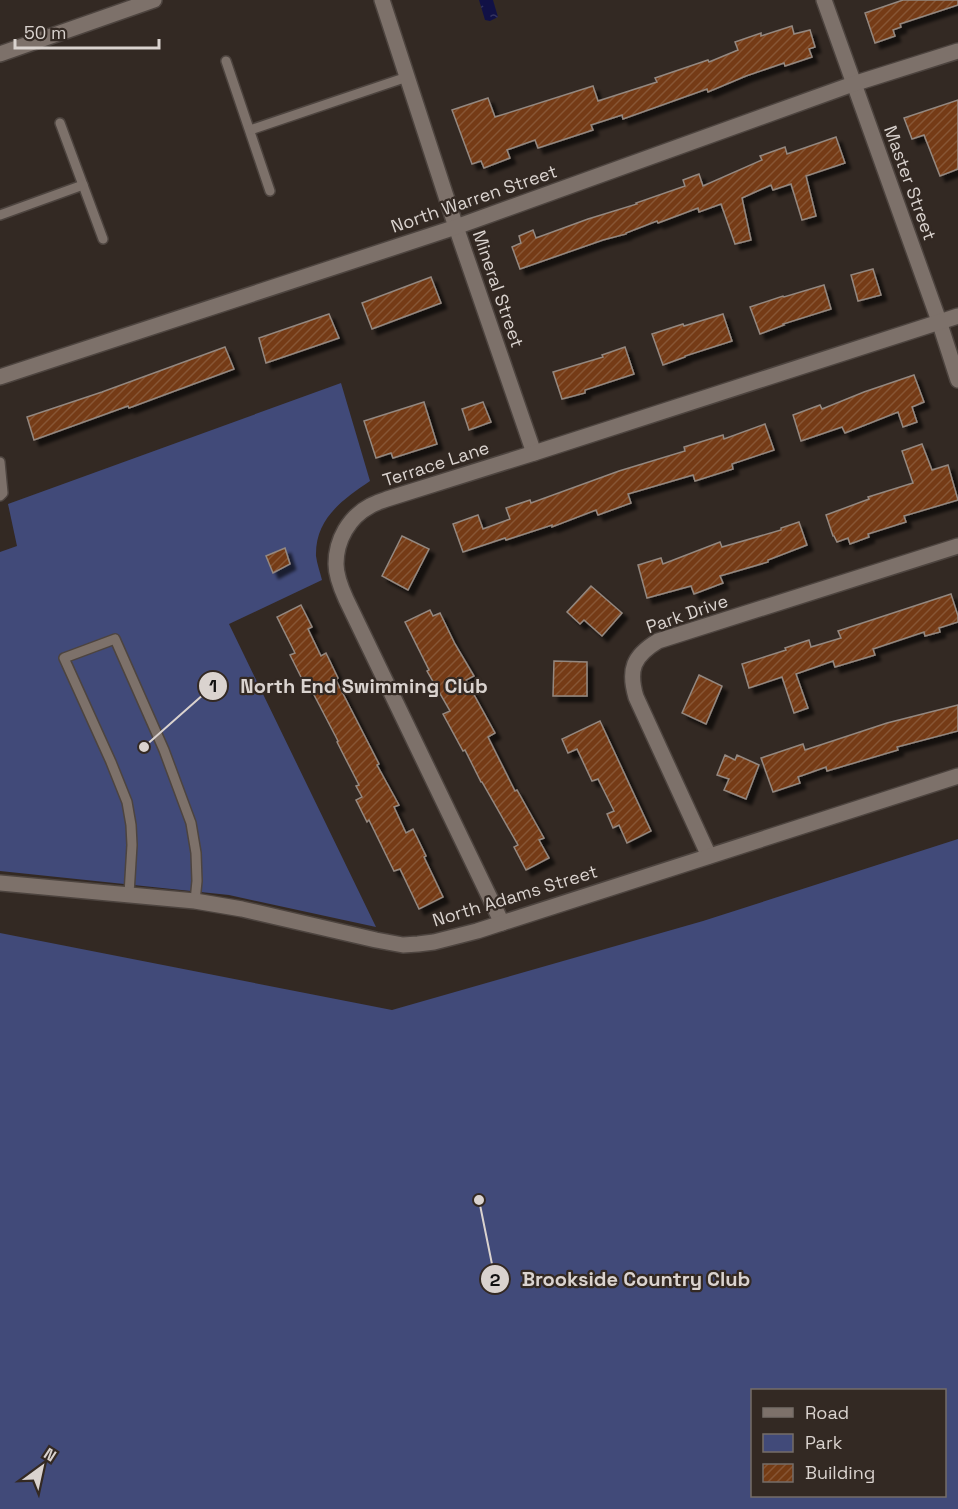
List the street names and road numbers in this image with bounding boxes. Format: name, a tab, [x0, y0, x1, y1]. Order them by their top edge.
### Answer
street label: Master Street	[879, 122, 942, 243]
street label: North Warren Street	[388, 159, 560, 238]
street label: Mineral Street	[468, 227, 529, 351]
street label: Terrace Lane	[380, 435, 492, 492]
street label: Park Drive	[643, 589, 731, 638]
street label: North Adams Street	[430, 859, 600, 932]

